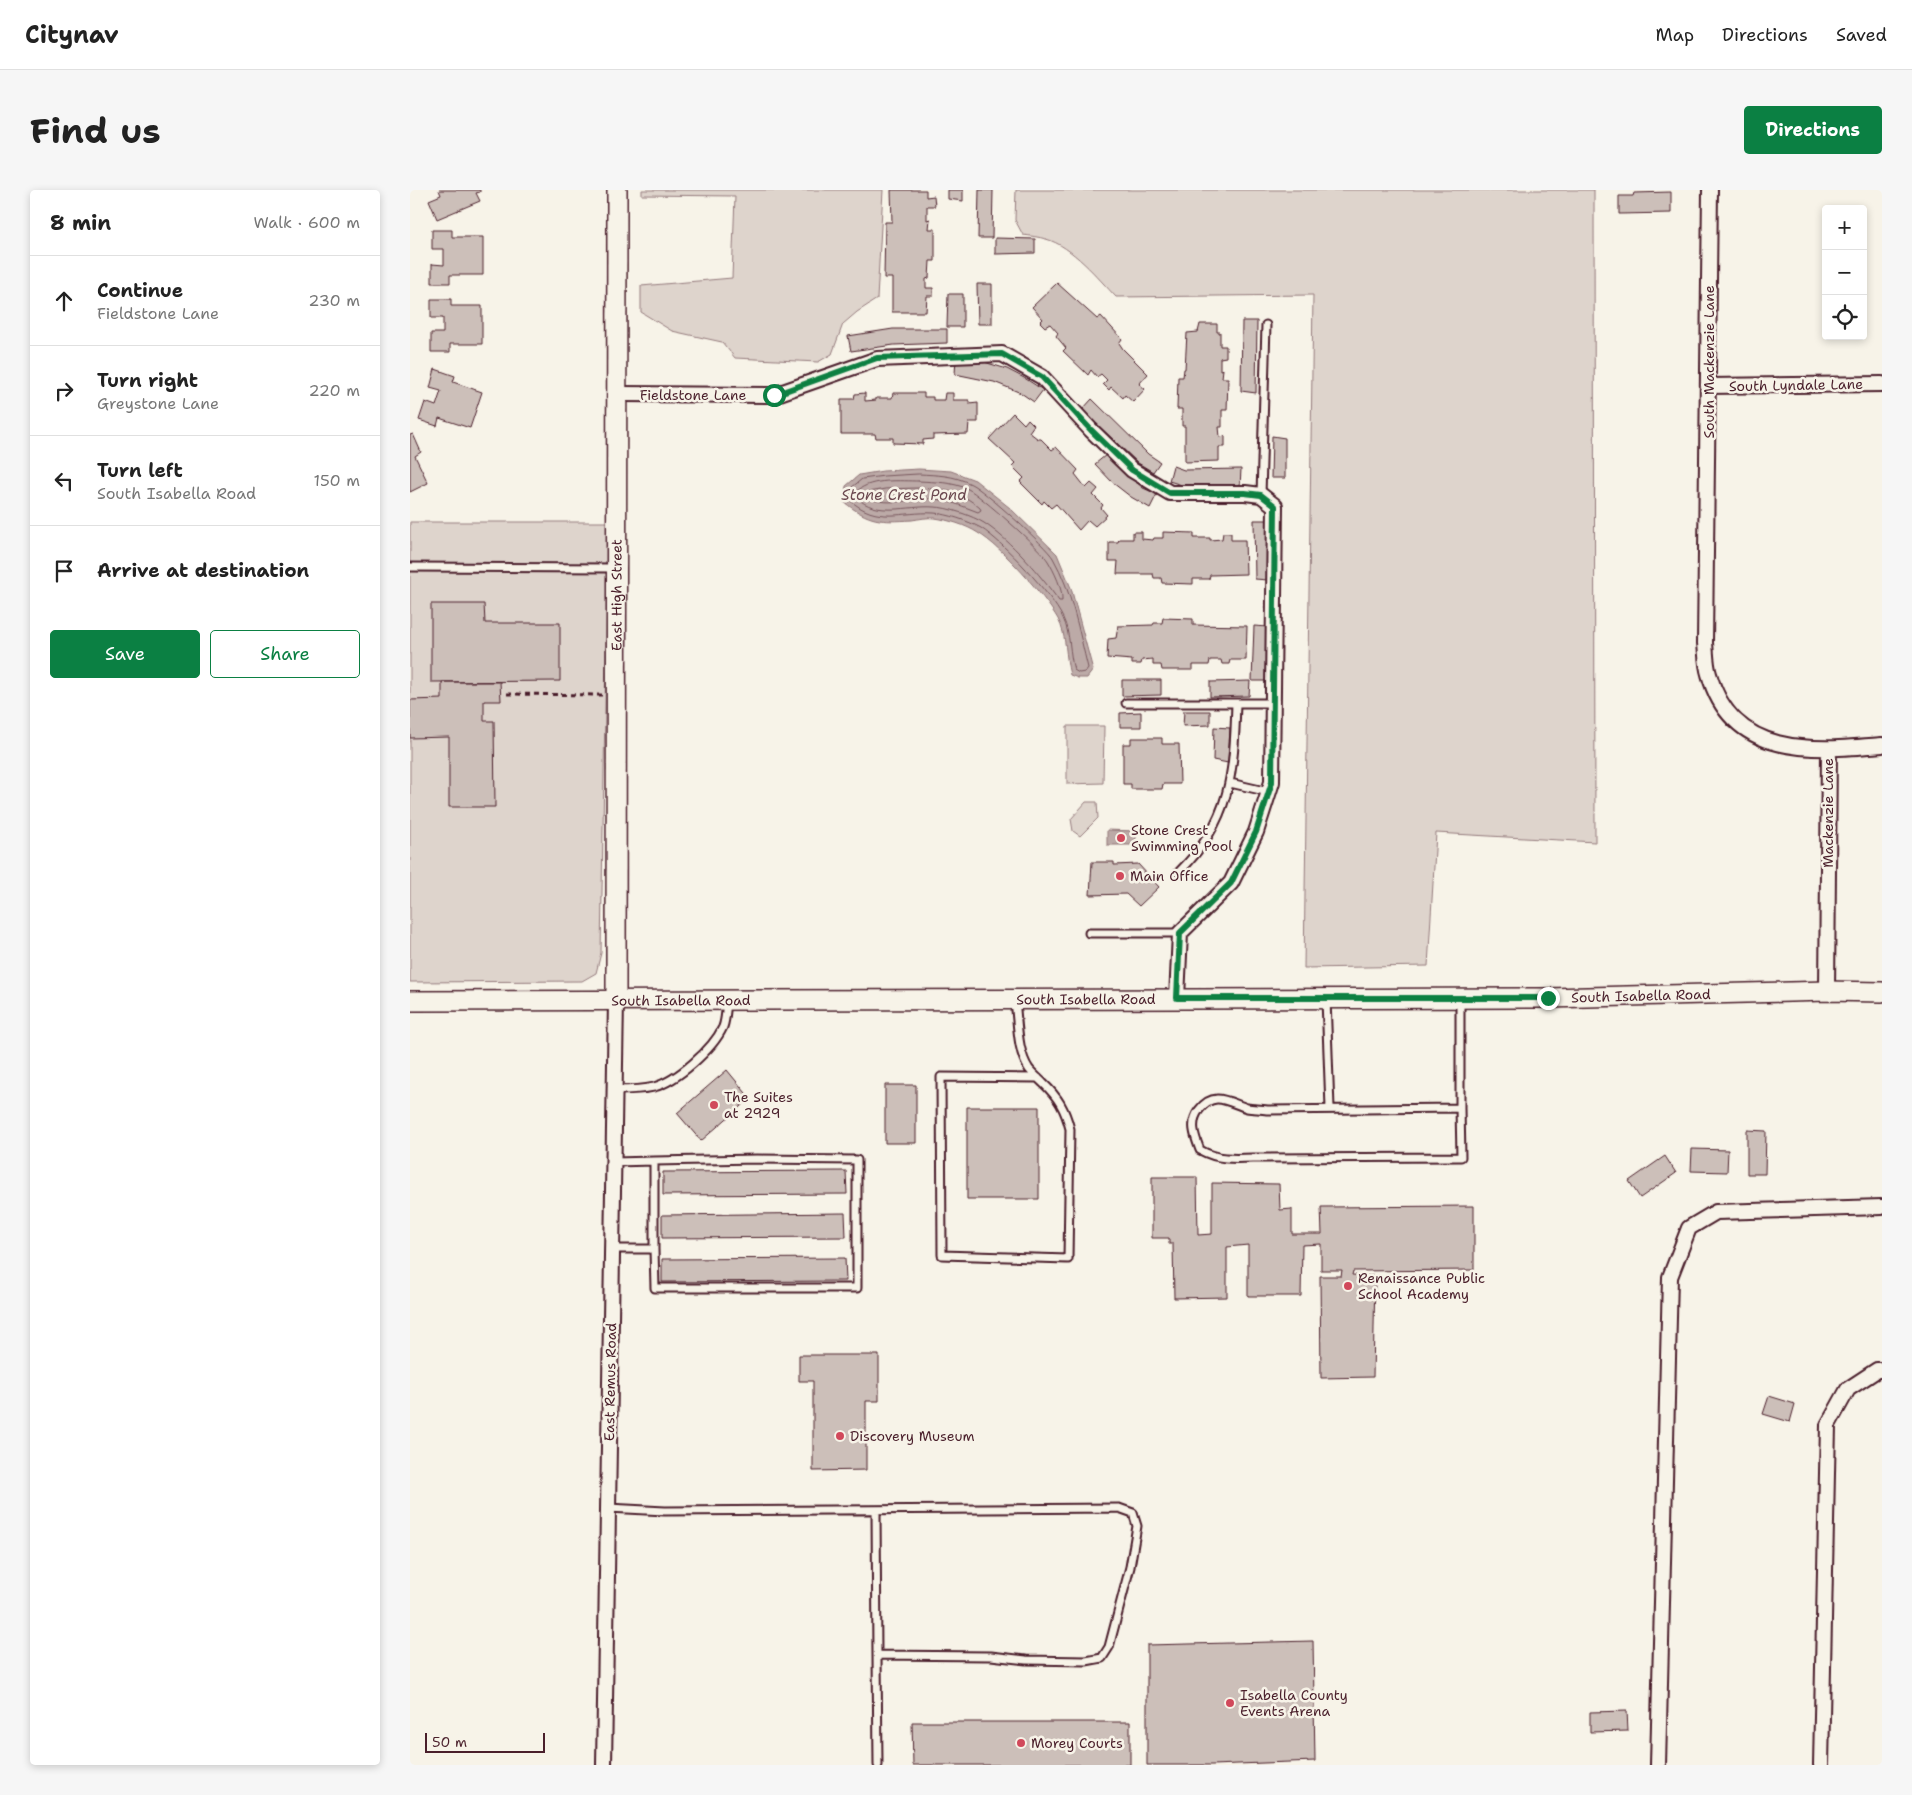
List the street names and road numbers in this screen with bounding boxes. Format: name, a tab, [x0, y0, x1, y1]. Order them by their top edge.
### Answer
street label: South Mackenzie Lane	[1700, 285, 1718, 439]
street label: South Lyndale Lane	[1729, 375, 1863, 395]
street label: Fieldstone Lane	[640, 386, 746, 404]
street label: East High Street	[607, 539, 626, 651]
street label: Mackenzie Lane	[1819, 758, 1837, 868]
street label: South Isabella Road	[1571, 985, 1711, 1006]
street label: South Isabella Road	[1016, 990, 1156, 1008]
street label: South Isabella Road	[611, 991, 751, 1009]
street label: East Remus Road	[600, 1322, 620, 1441]

